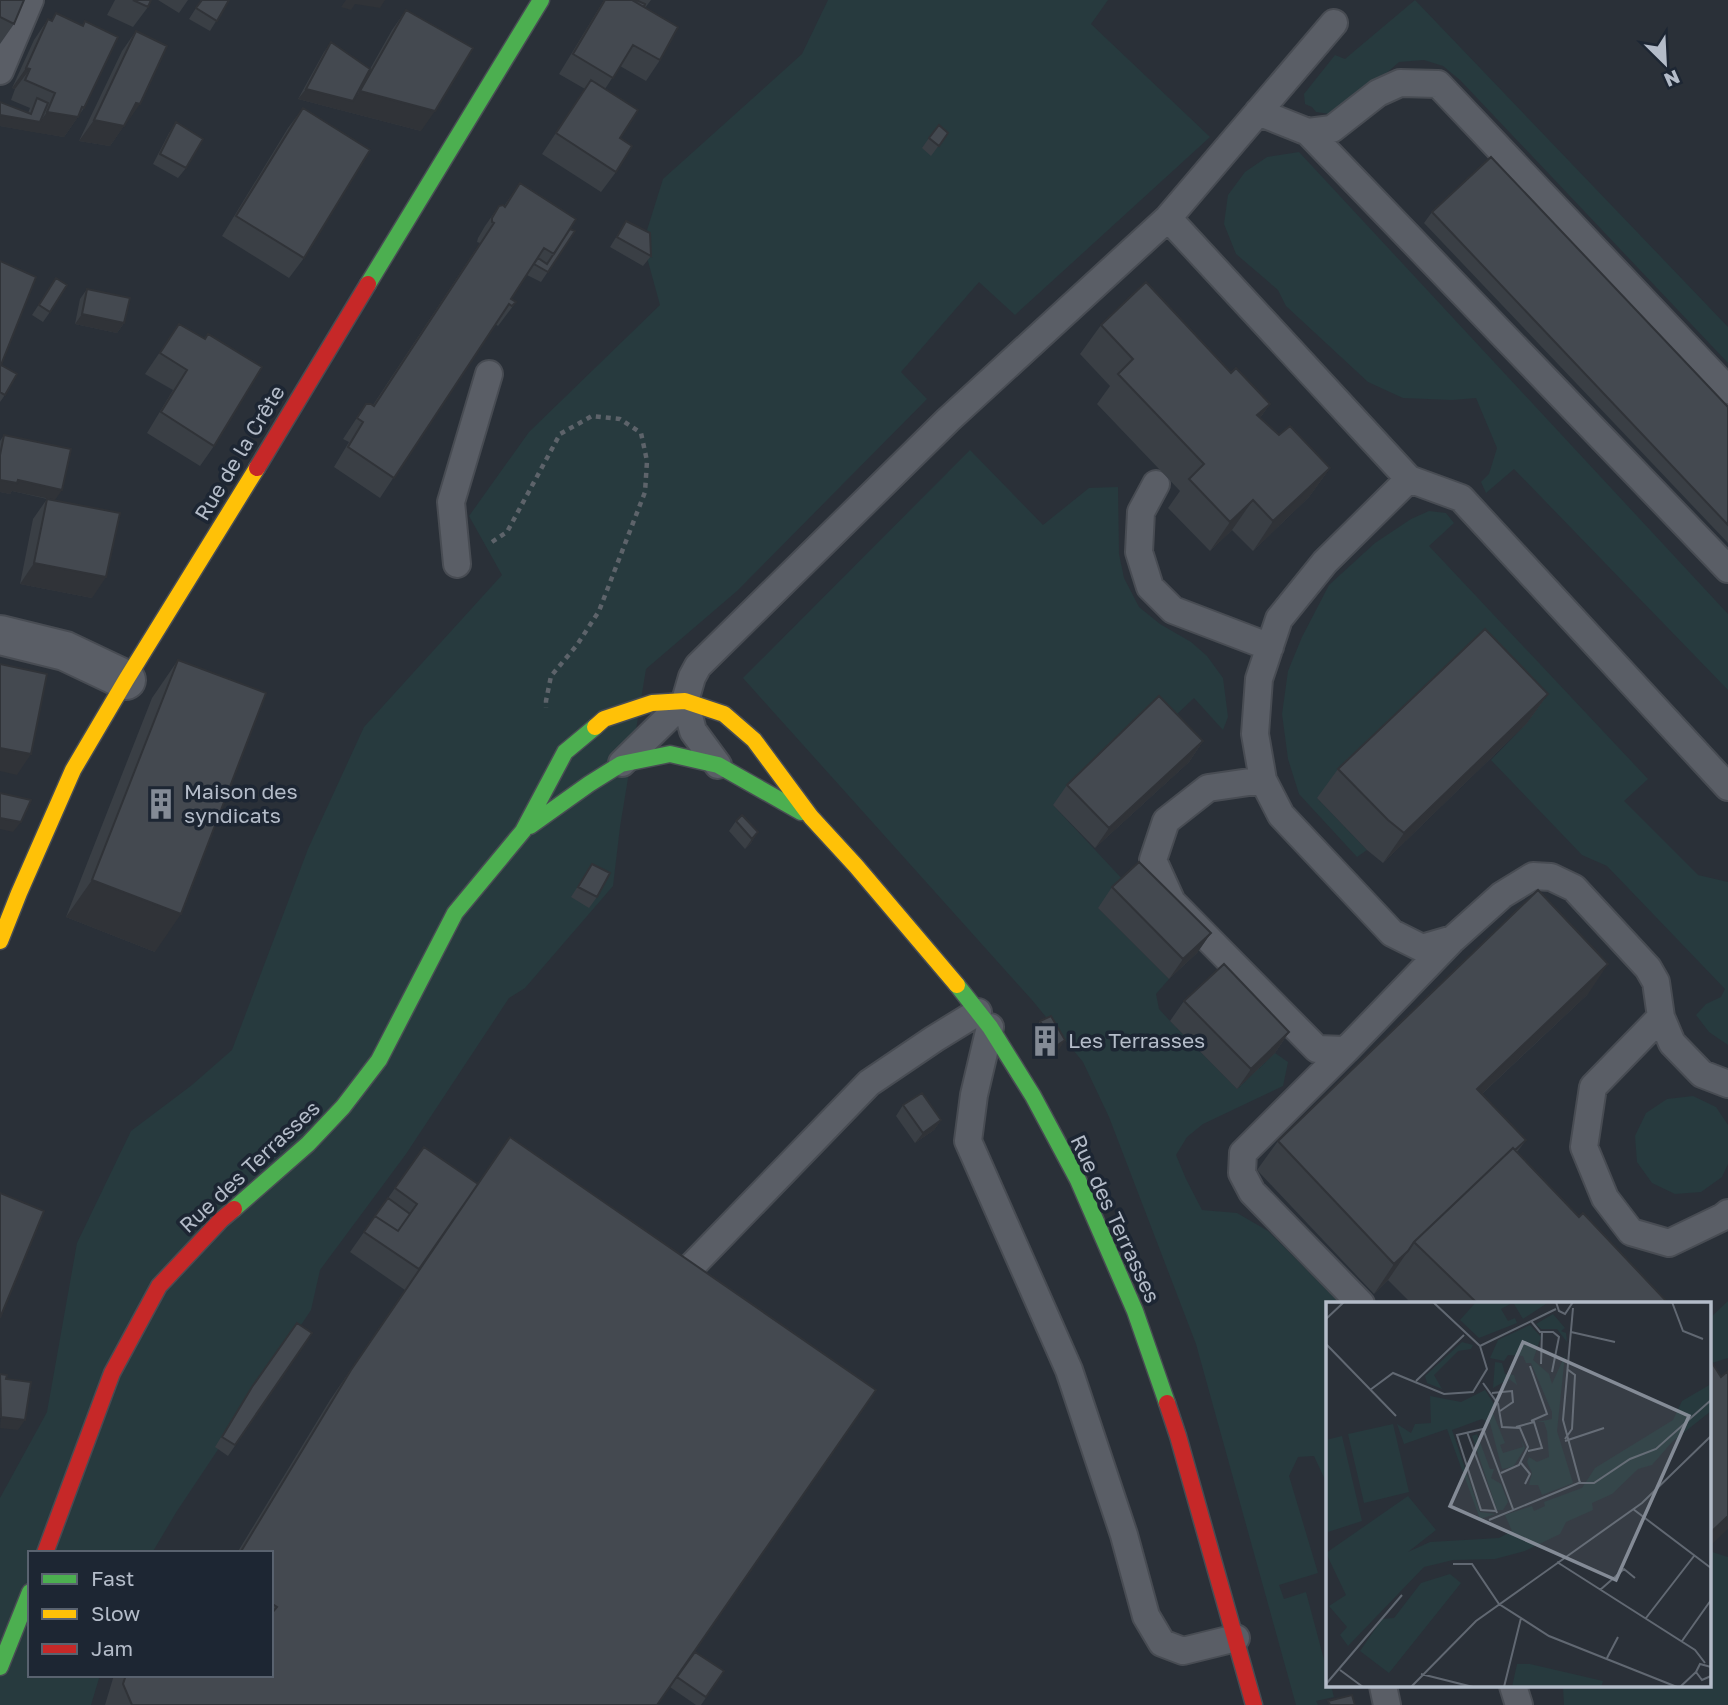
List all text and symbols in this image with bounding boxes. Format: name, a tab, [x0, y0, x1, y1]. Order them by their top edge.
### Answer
north arrow	[1630, 28, 1700, 98]
text: N	[1661, 66, 1683, 92]
street label: Rue de la Crête	[189, 380, 290, 525]
place label: Maison des syndicats	[184, 778, 298, 828]
building icon: Maison des syndicats	[144, 787, 178, 821]
building icon: Les Terrasses	[1028, 1024, 1062, 1058]
place label: Les Terrasses	[1068, 1027, 1205, 1053]
street label: Rue des Terrasses	[174, 1095, 325, 1238]
street label: Rue des Terrasses	[1066, 1130, 1166, 1307]
inset map	[1326, 1302, 1710, 1688]
legend	[28, 1551, 273, 1677]
text: Fast	[91, 1565, 134, 1591]
text: Slow	[91, 1600, 140, 1626]
text: Jam	[91, 1635, 133, 1661]

